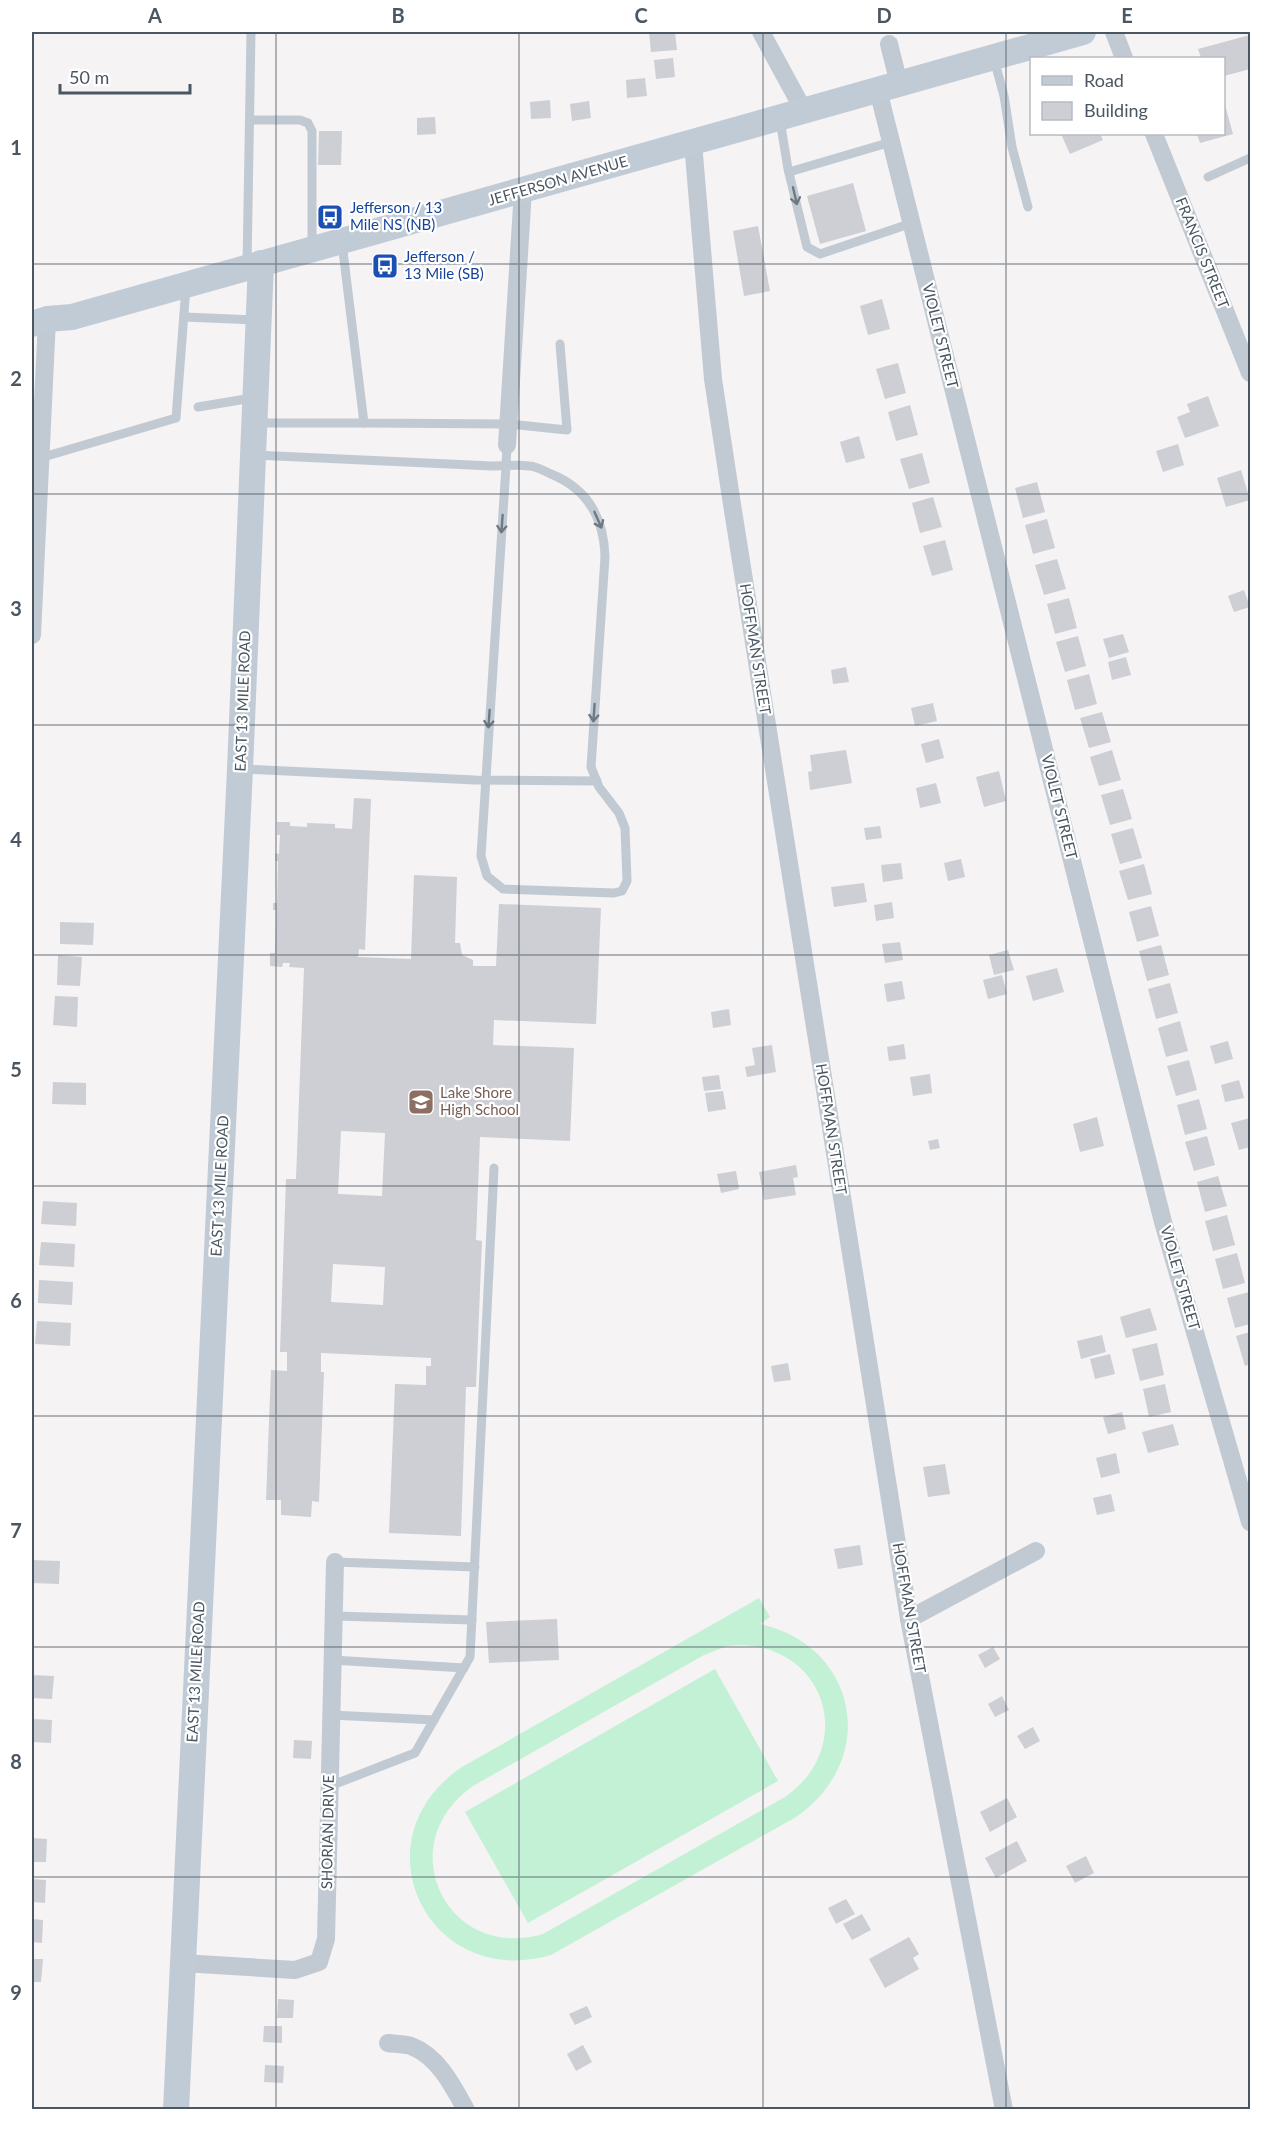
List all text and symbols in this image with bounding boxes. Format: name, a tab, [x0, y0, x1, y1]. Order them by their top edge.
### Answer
text: A	[147, 3, 162, 27]
text: B	[391, 3, 405, 27]
text: C	[634, 3, 648, 27]
text: D	[876, 3, 892, 27]
text: E	[1121, 3, 1133, 27]
scale bar	[60, 57, 190, 95]
legend	[1030, 57, 1225, 135]
text: 50 m	[69, 66, 109, 88]
text: Road	[1084, 69, 1124, 91]
text: Building	[1084, 99, 1148, 121]
text: 1	[10, 135, 22, 159]
street label: JEFFERSON AVENUE	[486, 152, 630, 209]
one-way arrow	[789, 186, 801, 205]
street label: FRANCIS STREET	[1172, 194, 1233, 311]
place label: Jefferson / 13 Mile NS (NB)	[350, 198, 442, 233]
bus stop icon: Jefferson / 13 Mile NS (NB)	[315, 202, 345, 232]
place label: Jefferson / 13 Mile (SB)	[404, 247, 484, 282]
bus stop icon: Jefferson / 13 Mile (SB)	[370, 251, 400, 281]
street label: VIOLET STREET	[919, 281, 963, 390]
text: 2	[10, 366, 22, 390]
one-way arrow	[593, 511, 604, 529]
one-way arrow	[496, 514, 507, 534]
street label: HOFFMAN STREET	[737, 582, 775, 716]
text: 3	[10, 596, 22, 620]
street label: EAST 13 MILE ROAD	[231, 630, 253, 772]
one-way arrow	[589, 703, 600, 723]
one-way arrow	[484, 709, 495, 729]
street label: VIOLET STREET	[1038, 752, 1082, 861]
text: 4	[10, 827, 22, 851]
text: 5	[10, 1057, 22, 1081]
street label: HOFFMAN STREET	[813, 1062, 851, 1196]
place label: Lake Shore High School	[440, 1083, 519, 1118]
school or university icon: Lake Shore High School	[406, 1087, 436, 1117]
street label: EAST 13 MILE ROAD	[206, 1115, 232, 1257]
street label: VIOLET STREET	[1157, 1224, 1204, 1332]
text: 6	[10, 1288, 22, 1312]
text: 7	[10, 1518, 22, 1542]
street label: HOFFMAN STREET	[890, 1541, 930, 1675]
street label: EAST 13 MILE ROAD	[182, 1601, 208, 1743]
text: 8	[10, 1749, 22, 1773]
street label: SHORIAN DRIVE	[317, 1775, 337, 1889]
text: 9	[10, 1980, 22, 2004]

